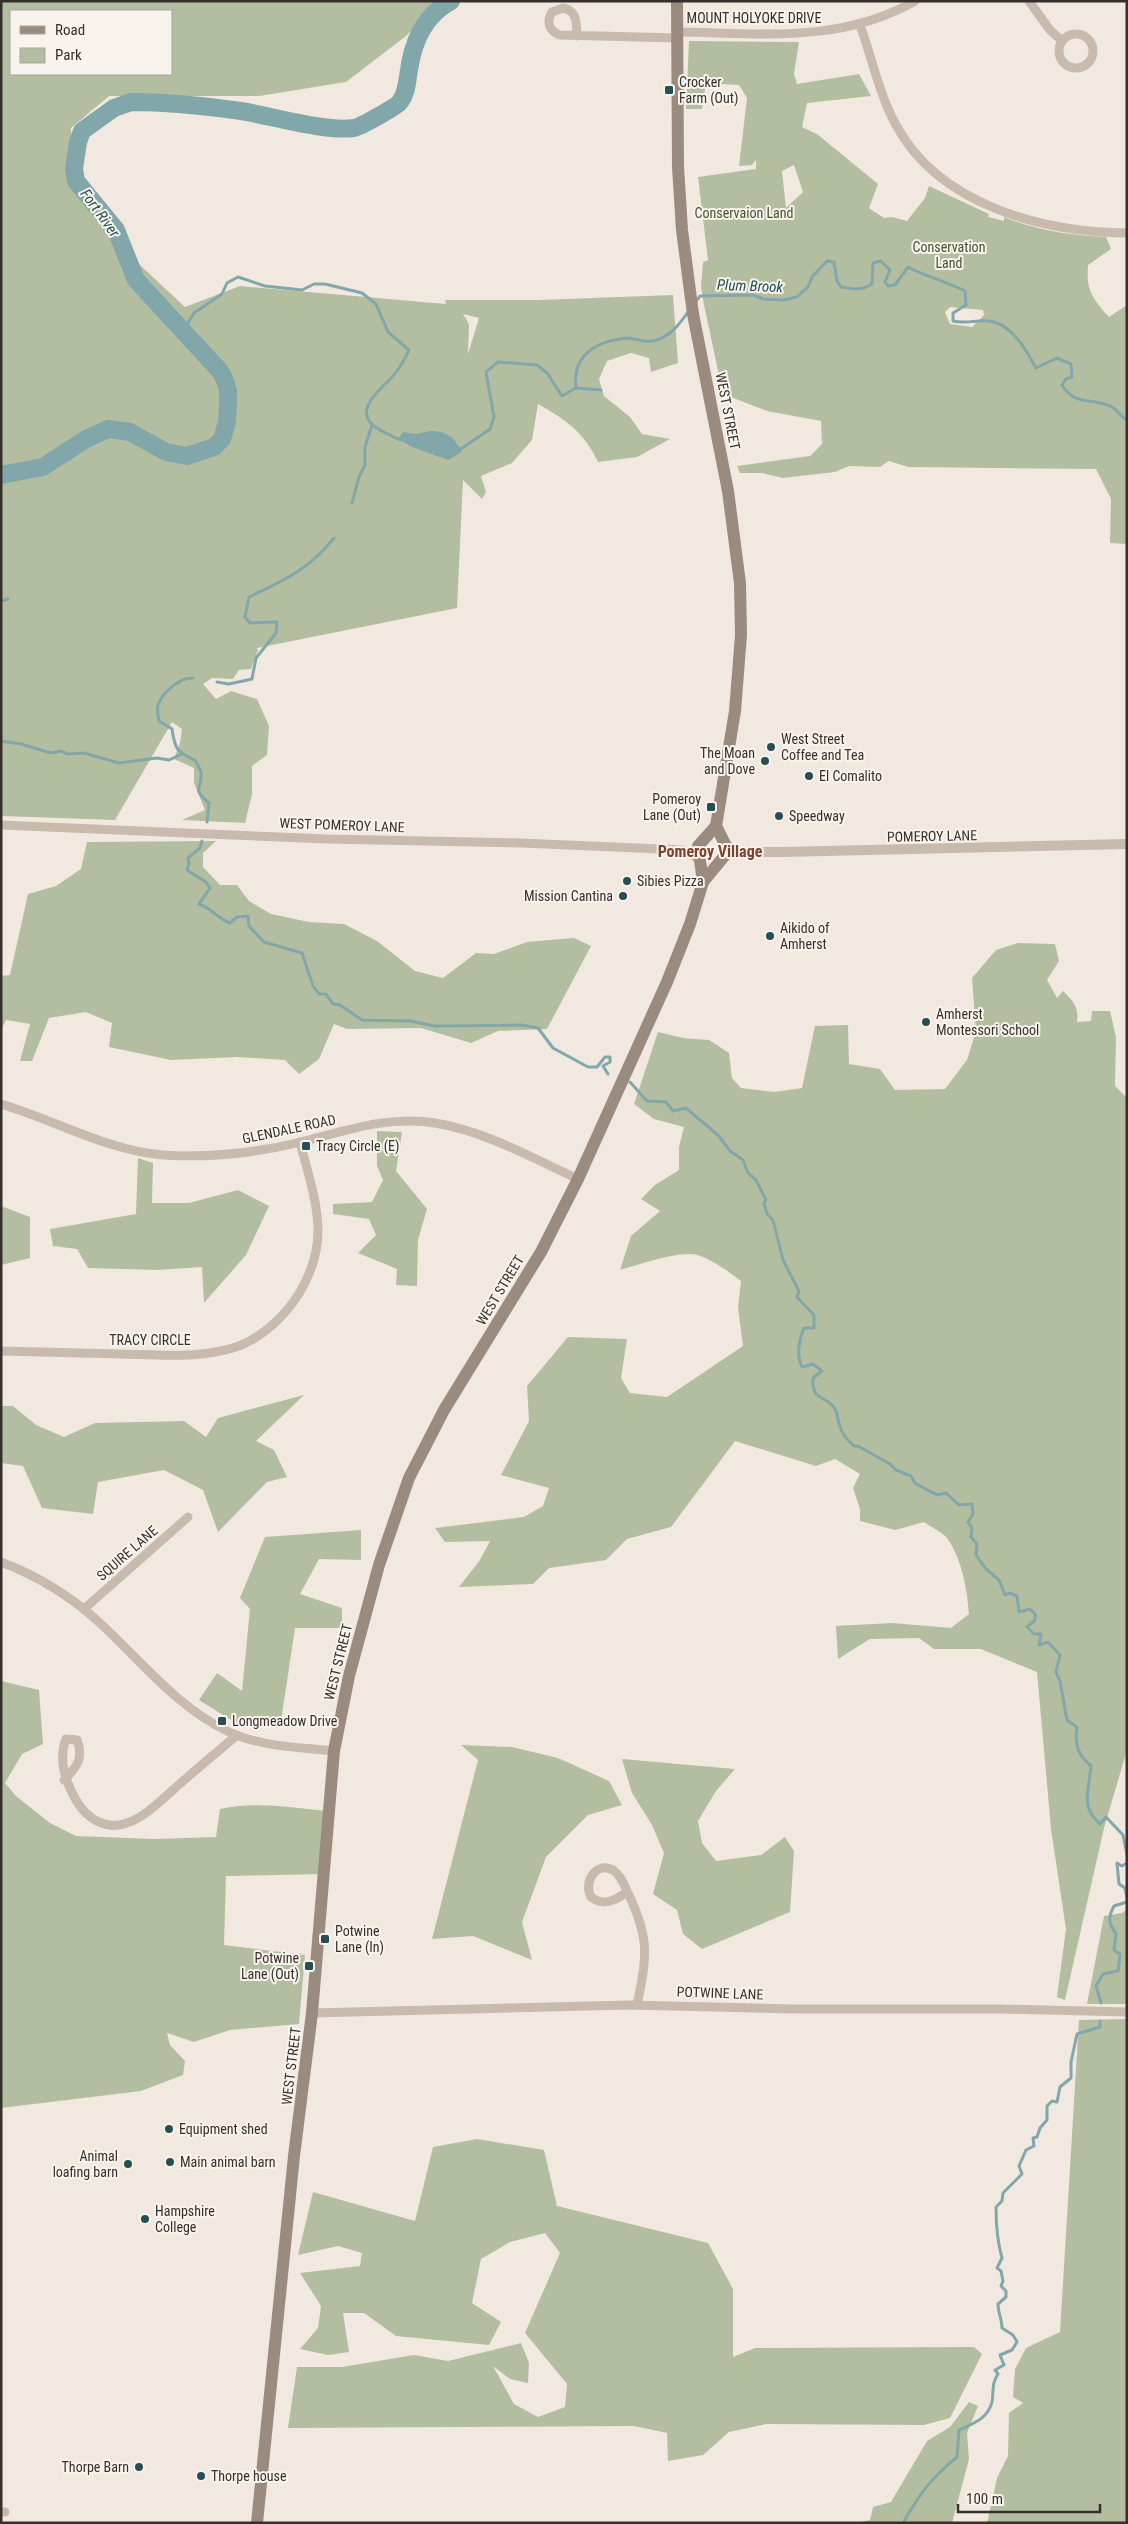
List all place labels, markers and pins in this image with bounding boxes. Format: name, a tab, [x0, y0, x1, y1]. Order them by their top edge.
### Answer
place label: Crocker Farm (Out)	[679, 74, 738, 107]
marker: Crocker Farm (Out)	[663, 84, 675, 96]
place label: West Street Coffee and Tea	[781, 731, 864, 763]
marker: West Street Coffee and Tea	[765, 741, 777, 753]
place label: The Moan and Dove	[700, 745, 755, 777]
marker: The Moan and Dove	[759, 755, 771, 767]
place label: El Comalito	[819, 768, 882, 784]
marker: El Comalito	[803, 770, 815, 782]
place label: Pomeroy Lane (Out)	[643, 791, 701, 824]
marker: Pomeroy Lane (Out)	[705, 801, 717, 813]
place label: Speedway	[789, 808, 845, 824]
marker: Speedway	[773, 810, 785, 822]
place label: Sibies Pizza	[637, 873, 704, 889]
marker: Sibies Pizza	[621, 875, 633, 887]
place label: Mission Cantina	[524, 888, 613, 904]
marker: Mission Cantina	[617, 890, 629, 902]
place label: Aikido of Amherst	[780, 920, 830, 952]
marker: Aikido of Amherst	[764, 930, 776, 942]
place label: Amherst Montessori School	[936, 1006, 1039, 1038]
marker: Amherst Montessori School	[920, 1016, 932, 1028]
place label: Tracy Circle (E)	[316, 1138, 400, 1155]
marker: Tracy Circle (E)	[300, 1140, 312, 1152]
place label: Longmeadow Drive	[232, 1713, 338, 1729]
marker: Longmeadow Drive	[216, 1715, 228, 1727]
place label: Potwine Lane (In)	[335, 1923, 384, 1956]
marker: Potwine Lane (In)	[319, 1933, 331, 1945]
place label: Potwine Lane (Out)	[241, 1950, 299, 1983]
marker: Potwine Lane (Out)	[303, 1960, 315, 1972]
place label: Equipment shed	[179, 2121, 268, 2137]
marker: Equipment shed	[163, 2123, 175, 2135]
place label: Animal loafing barn	[53, 2148, 118, 2180]
place label: Main animal barn	[180, 2154, 276, 2170]
marker: Main animal barn	[164, 2156, 176, 2168]
marker: Animal loafing barn	[122, 2158, 134, 2170]
place label: Hampshire College	[155, 2203, 215, 2235]
marker: Hampshire College	[139, 2213, 151, 2225]
place label: Thorpe Barn	[62, 2459, 129, 2475]
marker: Thorpe Barn	[133, 2461, 145, 2473]
place label: Thorpe house	[211, 2468, 287, 2484]
marker: Thorpe house	[195, 2470, 207, 2482]

